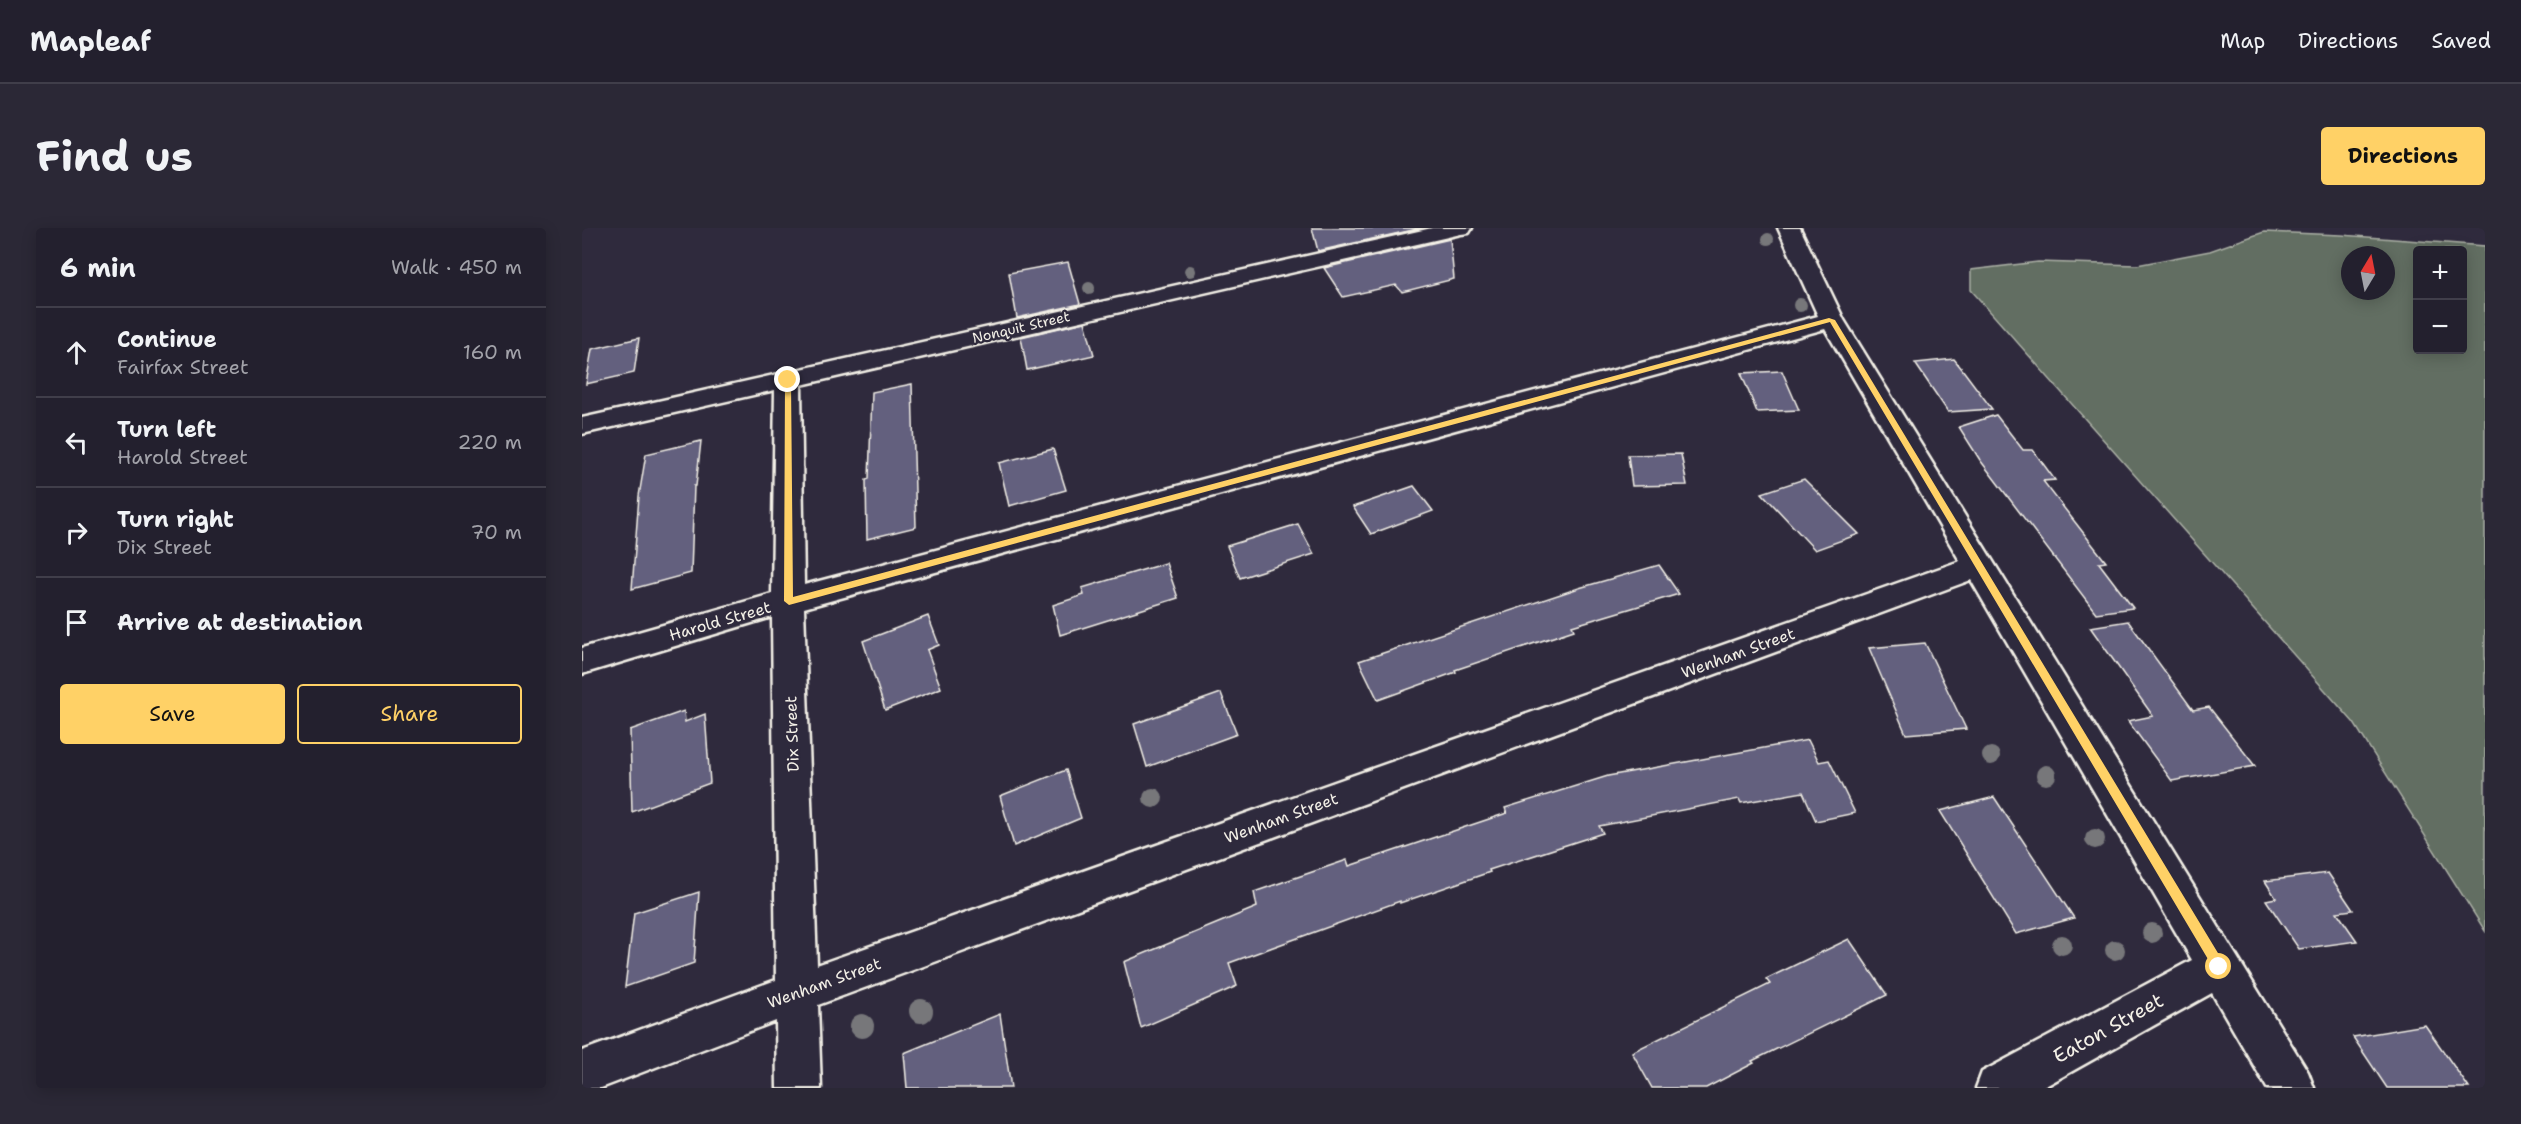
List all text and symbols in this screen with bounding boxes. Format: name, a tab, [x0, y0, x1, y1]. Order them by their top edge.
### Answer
text: Mapleaf	[30, 22, 151, 60]
text: Map	[2220, 27, 2265, 55]
text: Directions	[2298, 27, 2398, 55]
text: Saved	[2431, 27, 2491, 55]
button: Directions	[2321, 127, 2485, 185]
text: Find us	[36, 128, 193, 184]
north arrow	[2341, 246, 2395, 300]
map controls	[2413, 246, 2467, 354]
button: +	[2413, 246, 2467, 300]
text: 6 min	[60, 250, 136, 285]
text: Walk · 450 m	[391, 254, 522, 280]
button: −	[2413, 300, 2467, 354]
street label: Nonquit Street	[970, 307, 1072, 347]
text: Continue	[117, 325, 217, 354]
icon: ahead	[60, 336, 93, 369]
text: 160 m	[463, 339, 522, 365]
text: Fairfax Street	[117, 354, 249, 380]
route end	[774, 366, 800, 392]
text: Turn left	[117, 415, 216, 444]
icon: left	[60, 426, 93, 459]
text: 220 m	[458, 429, 522, 455]
text: Harold Street	[117, 444, 248, 470]
text: Turn right	[117, 505, 234, 534]
icon: right	[60, 516, 93, 549]
text: 70 m	[470, 519, 522, 545]
text: Dix Street	[117, 534, 212, 560]
street label: Harold Street	[667, 596, 773, 646]
icon: arrive	[60, 606, 93, 639]
text: Arrive at destination	[117, 608, 363, 637]
street label: Wenham Street	[1678, 623, 1798, 683]
button: Save	[60, 684, 285, 744]
button: Share	[297, 684, 522, 744]
street label: Dix Street	[780, 696, 804, 772]
street label: Wenham Street	[1221, 788, 1341, 848]
street label: Wenham Street	[764, 953, 884, 1013]
route start	[2205, 953, 2231, 979]
street label: Eaton Street	[2048, 987, 2168, 1069]

